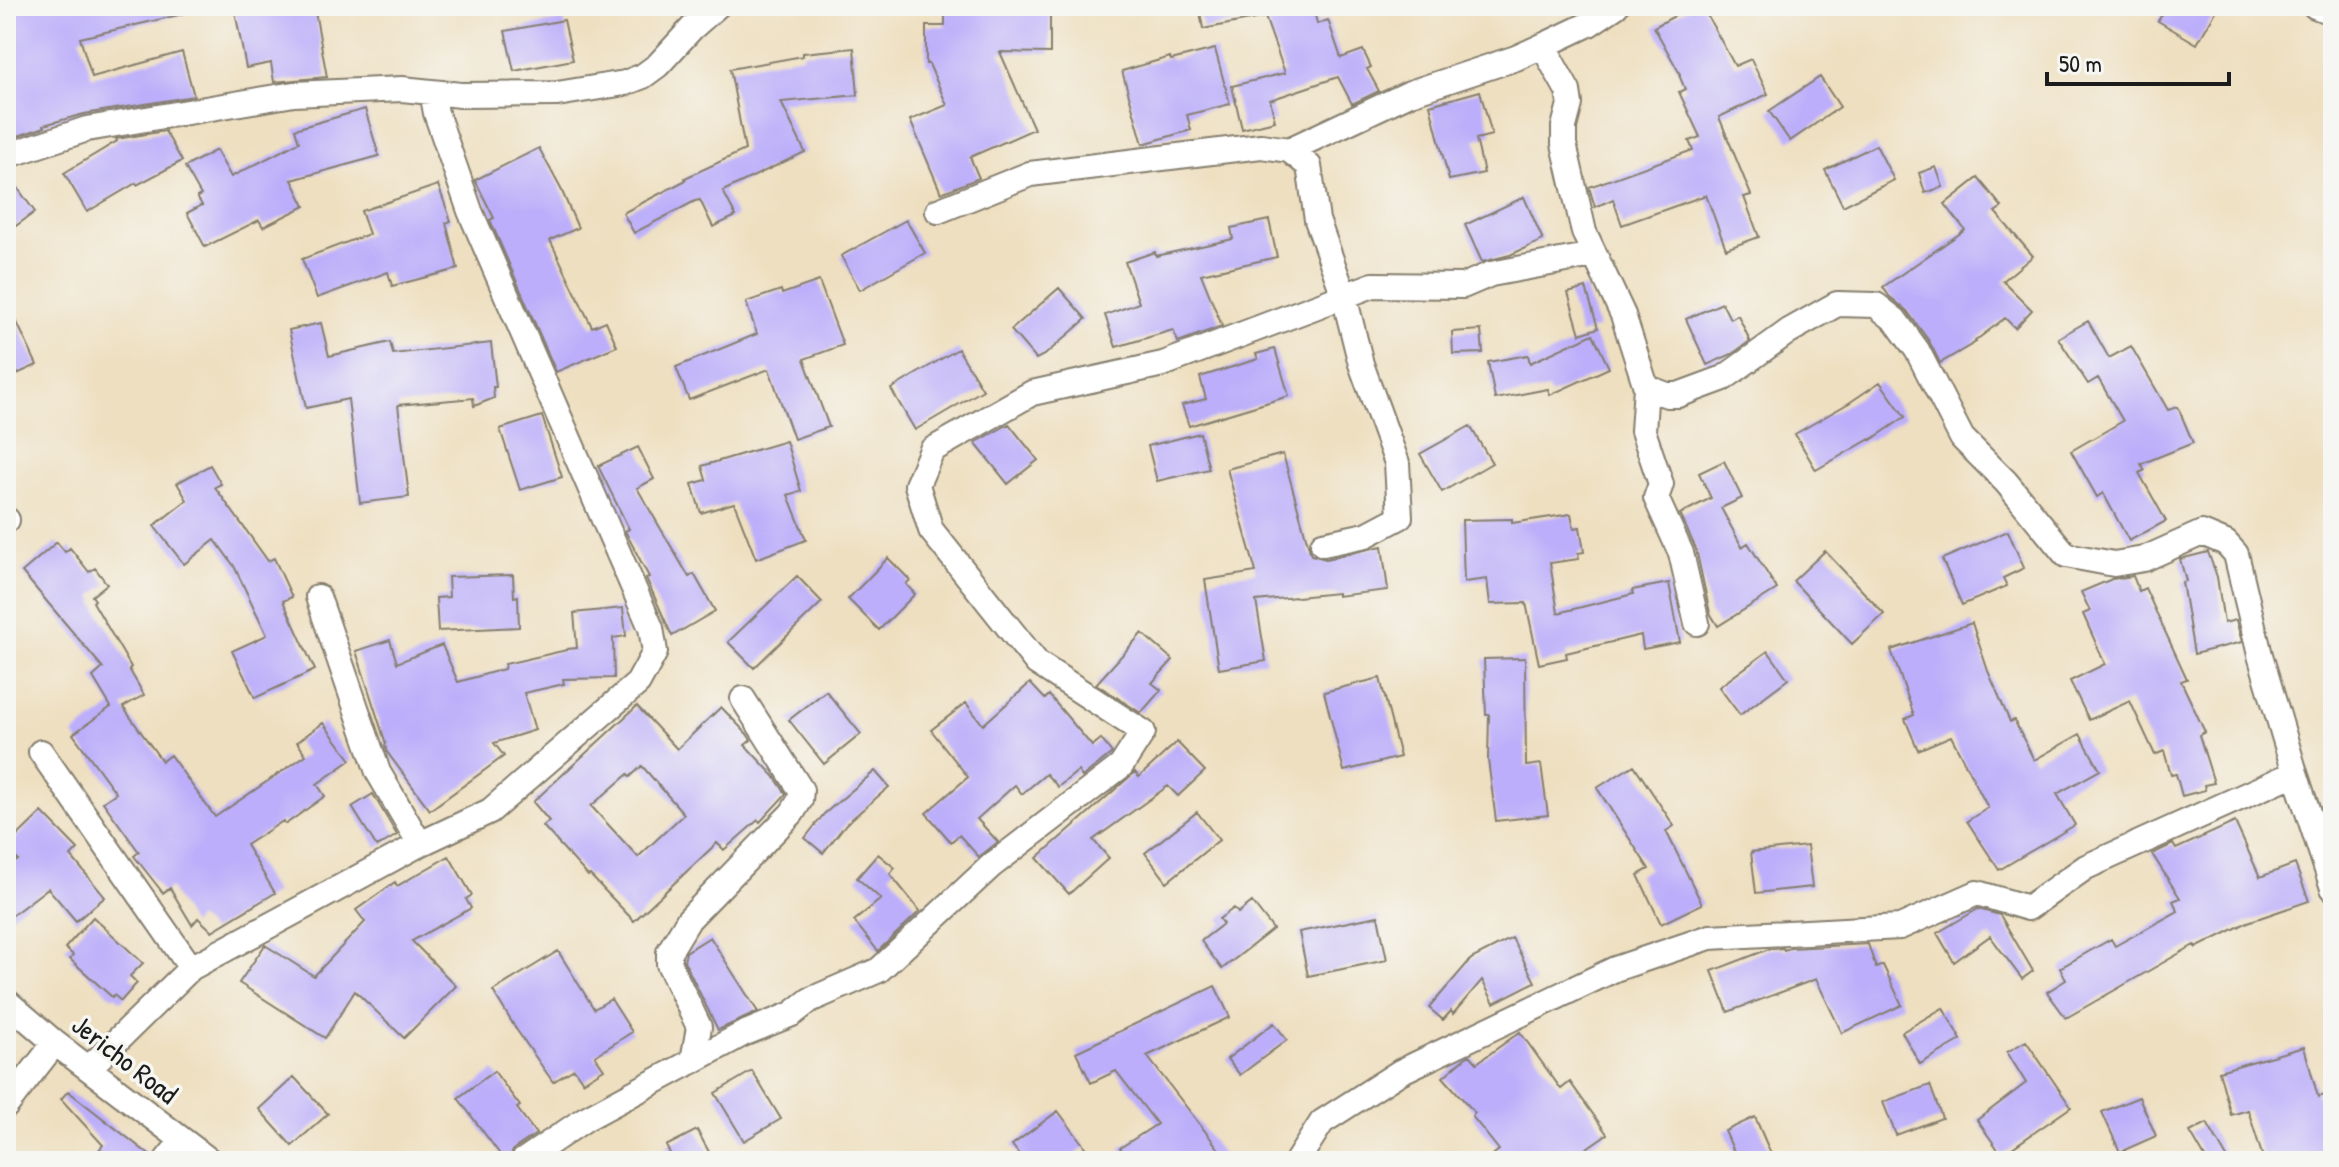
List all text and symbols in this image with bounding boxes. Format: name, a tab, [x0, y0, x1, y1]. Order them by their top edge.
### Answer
scale bar	[2047, 36, 2229, 86]
text: 50 m	[2059, 47, 2102, 79]
street label: Jericho Road	[64, 1006, 186, 1112]

